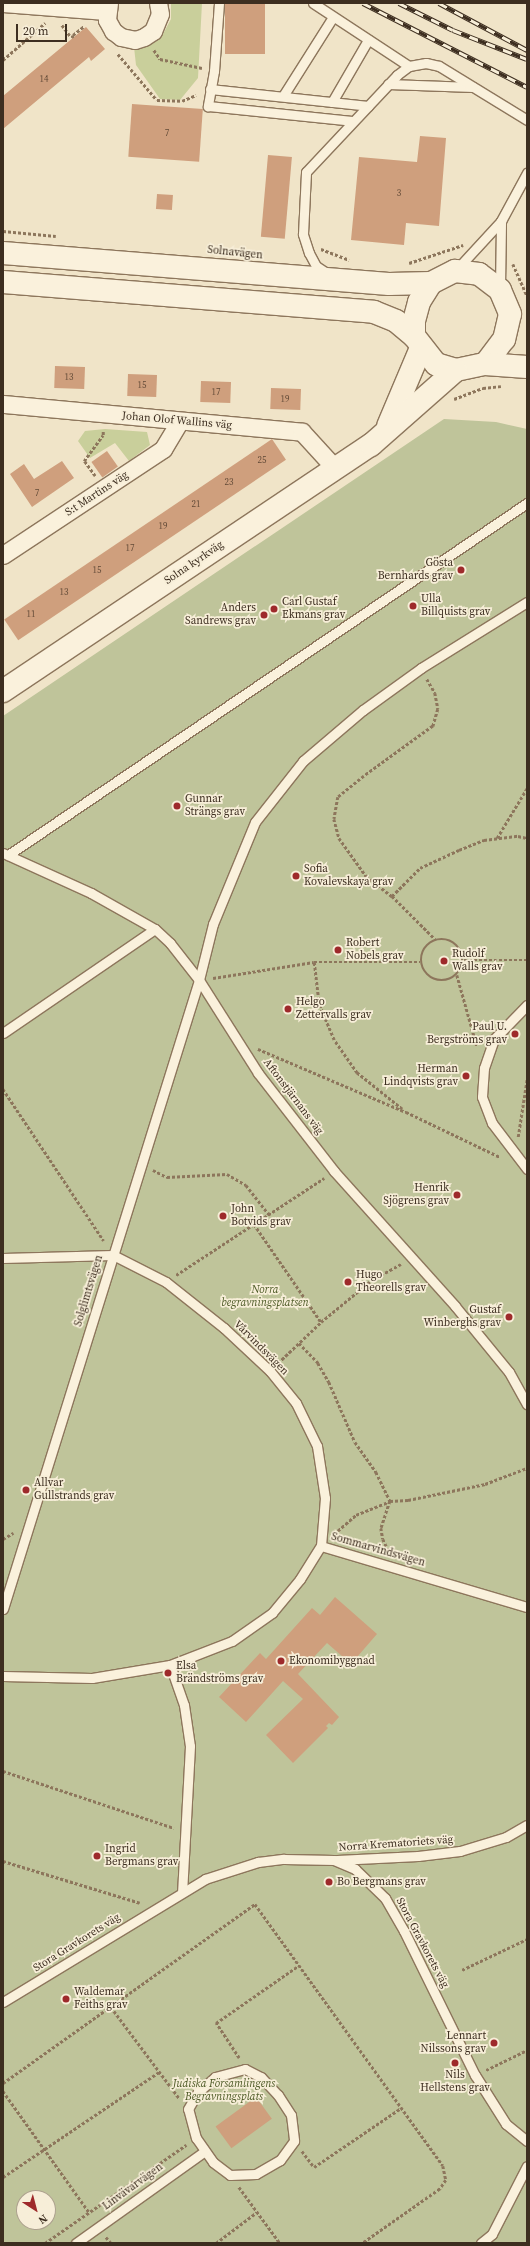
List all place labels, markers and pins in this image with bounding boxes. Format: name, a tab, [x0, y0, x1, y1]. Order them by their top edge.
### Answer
place label: Gösta Bernhards grav	[378, 557, 453, 583]
marker: Gösta Bernhards grav	[456, 565, 466, 575]
place label: Ulla Billquists grav	[421, 593, 490, 619]
place label: Carl Gustaf Ekmans grav	[282, 596, 345, 622]
marker: Ulla Billquists grav	[408, 601, 418, 611]
place label: Anders Sandrews grav	[185, 602, 256, 628]
marker: Carl Gustaf Ekmans grav	[269, 604, 279, 614]
marker: Anders Sandrews grav	[259, 610, 269, 620]
place label: Gunnar Strängs grav	[185, 793, 245, 819]
marker: Gunnar Strängs grav	[172, 801, 182, 811]
place label: Sofia Kovalevskaya grav	[304, 863, 393, 889]
marker: Sofia Kovalevskaya grav	[291, 871, 301, 881]
place label: Robert Nobels grav	[346, 937, 404, 963]
marker: Robert Nobels grav	[333, 945, 343, 955]
place label: Rudolf Walls grav	[452, 948, 502, 974]
marker: Rudolf Walls grav	[439, 956, 449, 966]
place label: Helgo Zettervalls grav	[296, 996, 371, 1022]
marker: Helgo Zettervalls grav	[283, 1004, 293, 1014]
place label: Paul U. Bergströms grav	[427, 1021, 507, 1047]
marker: Paul U. Bergströms grav	[510, 1029, 520, 1039]
place label: Herman Lindqvists grav	[383, 1063, 458, 1089]
marker: Herman Lindqvists grav	[461, 1071, 471, 1081]
place label: Henrik Sjögrens grav	[383, 1182, 449, 1208]
marker: Henrik Sjögrens grav	[452, 1190, 462, 1200]
place label: John Botvids grav	[231, 1203, 291, 1229]
marker: John Botvids grav	[218, 1211, 228, 1221]
place label: Hugo Theorells grav	[356, 1269, 426, 1295]
marker: Hugo Theorells grav	[343, 1277, 353, 1287]
place label: Gustaf Winberghs grav	[424, 1304, 501, 1330]
marker: Gustaf Winberghs grav	[504, 1312, 514, 1322]
place label: Allvar Gullstrands grav	[34, 1477, 114, 1503]
marker: Allvar Gullstrands grav	[21, 1485, 31, 1495]
place label: Ekonomibyggnad	[289, 1654, 375, 1668]
marker: Ekonomibyggnad	[276, 1656, 286, 1666]
place label: Elsa Brändströms grav	[176, 1660, 263, 1686]
marker: Elsa Brändströms grav	[163, 1668, 173, 1678]
place label: Ingrid Bergmans grav	[105, 1843, 178, 1869]
marker: Ingrid Bergmans grav	[92, 1851, 102, 1861]
place label: Bo Bergmans grav	[337, 1875, 426, 1889]
marker: Bo Bergmans grav	[324, 1877, 334, 1887]
place label: Waldemar Feiths grav	[74, 1986, 127, 2012]
marker: Waldemar Feiths grav	[61, 1994, 71, 2004]
place label: Lennart Nilssons grav	[421, 2030, 486, 2056]
marker: Lennart Nilssons grav	[489, 2038, 499, 2048]
marker: Nils Hellstens grav	[450, 2058, 460, 2068]
place label: Nils Hellstens grav	[420, 2069, 490, 2095]

